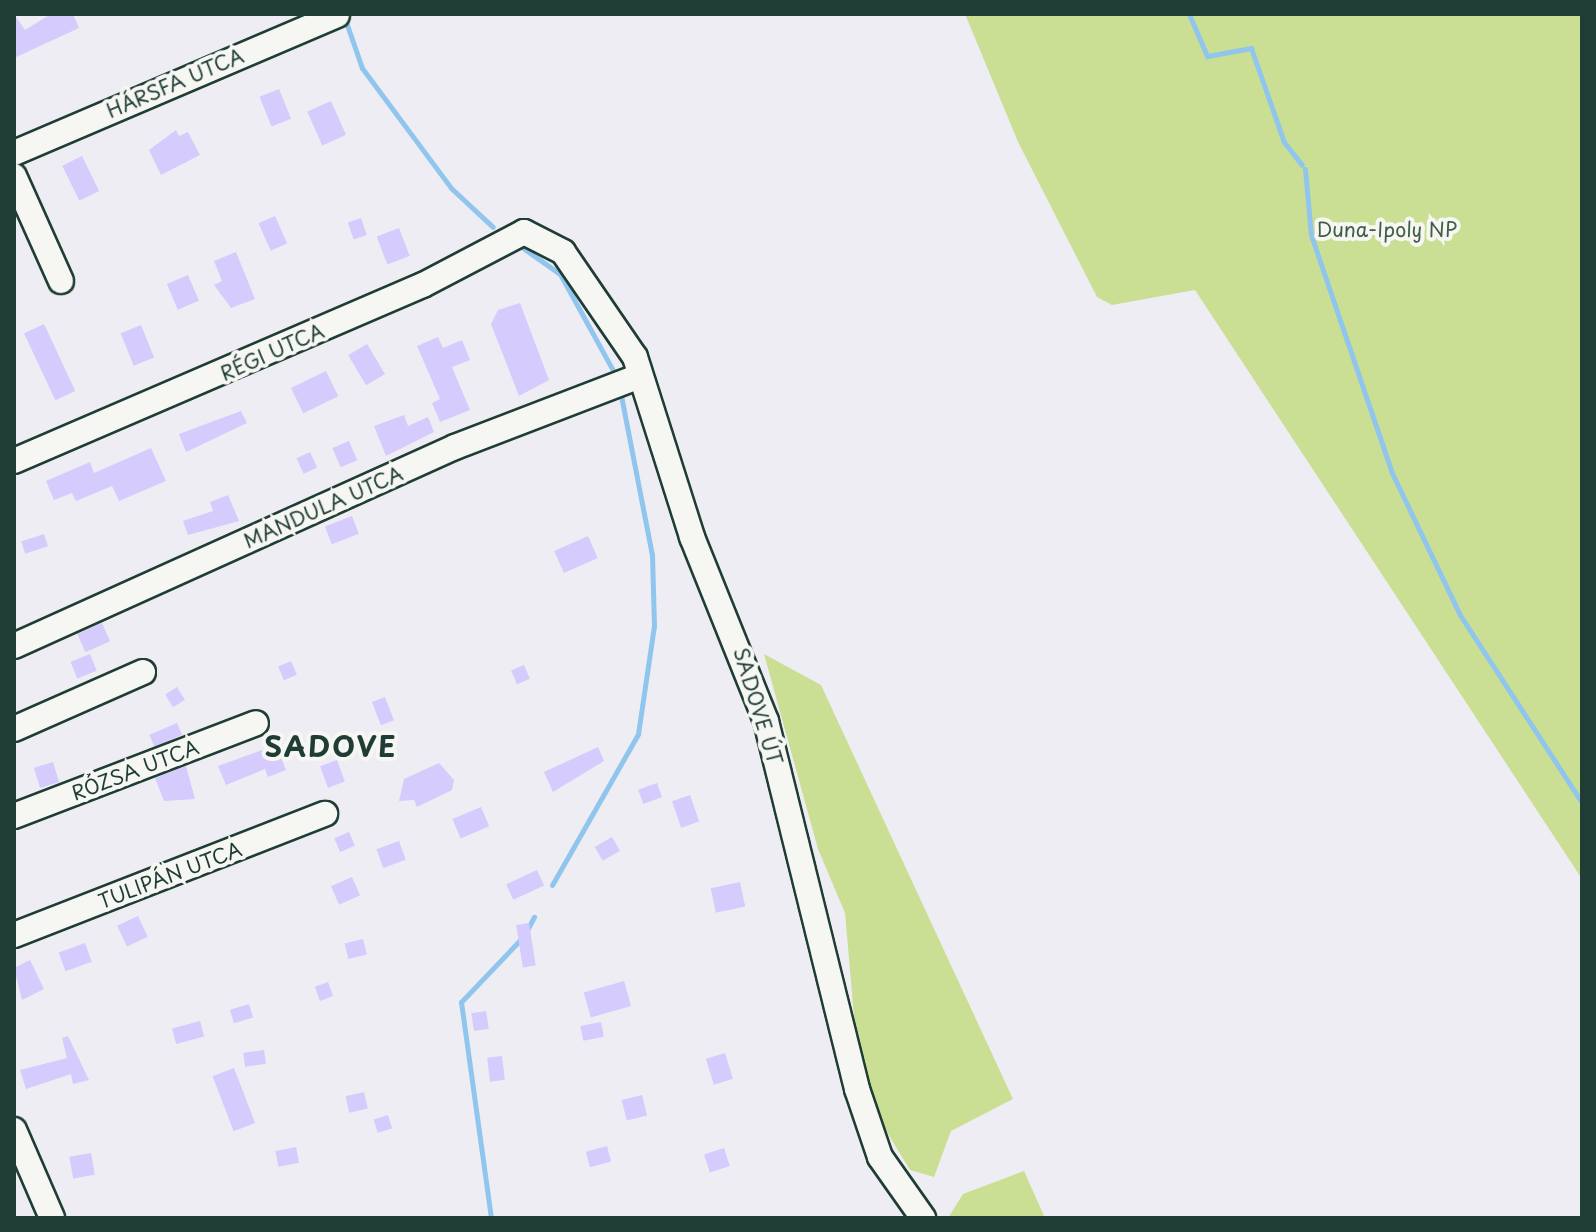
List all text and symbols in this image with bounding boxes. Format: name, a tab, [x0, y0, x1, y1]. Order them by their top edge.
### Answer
street label: HÁRSFA UTCA	[104, 44, 246, 122]
park label: Duna-Ipoly NP	[1317, 217, 1457, 241]
street label: RÉGI UTCA	[216, 318, 328, 386]
street label: MANDULA UTCA	[240, 461, 406, 553]
street label: SADOVE ÚT	[729, 644, 787, 768]
district label: SADOVE	[264, 729, 398, 763]
street label: RÓZSA UTCA	[69, 735, 201, 805]
street label: TULIPÁN UTCA	[96, 837, 244, 913]

